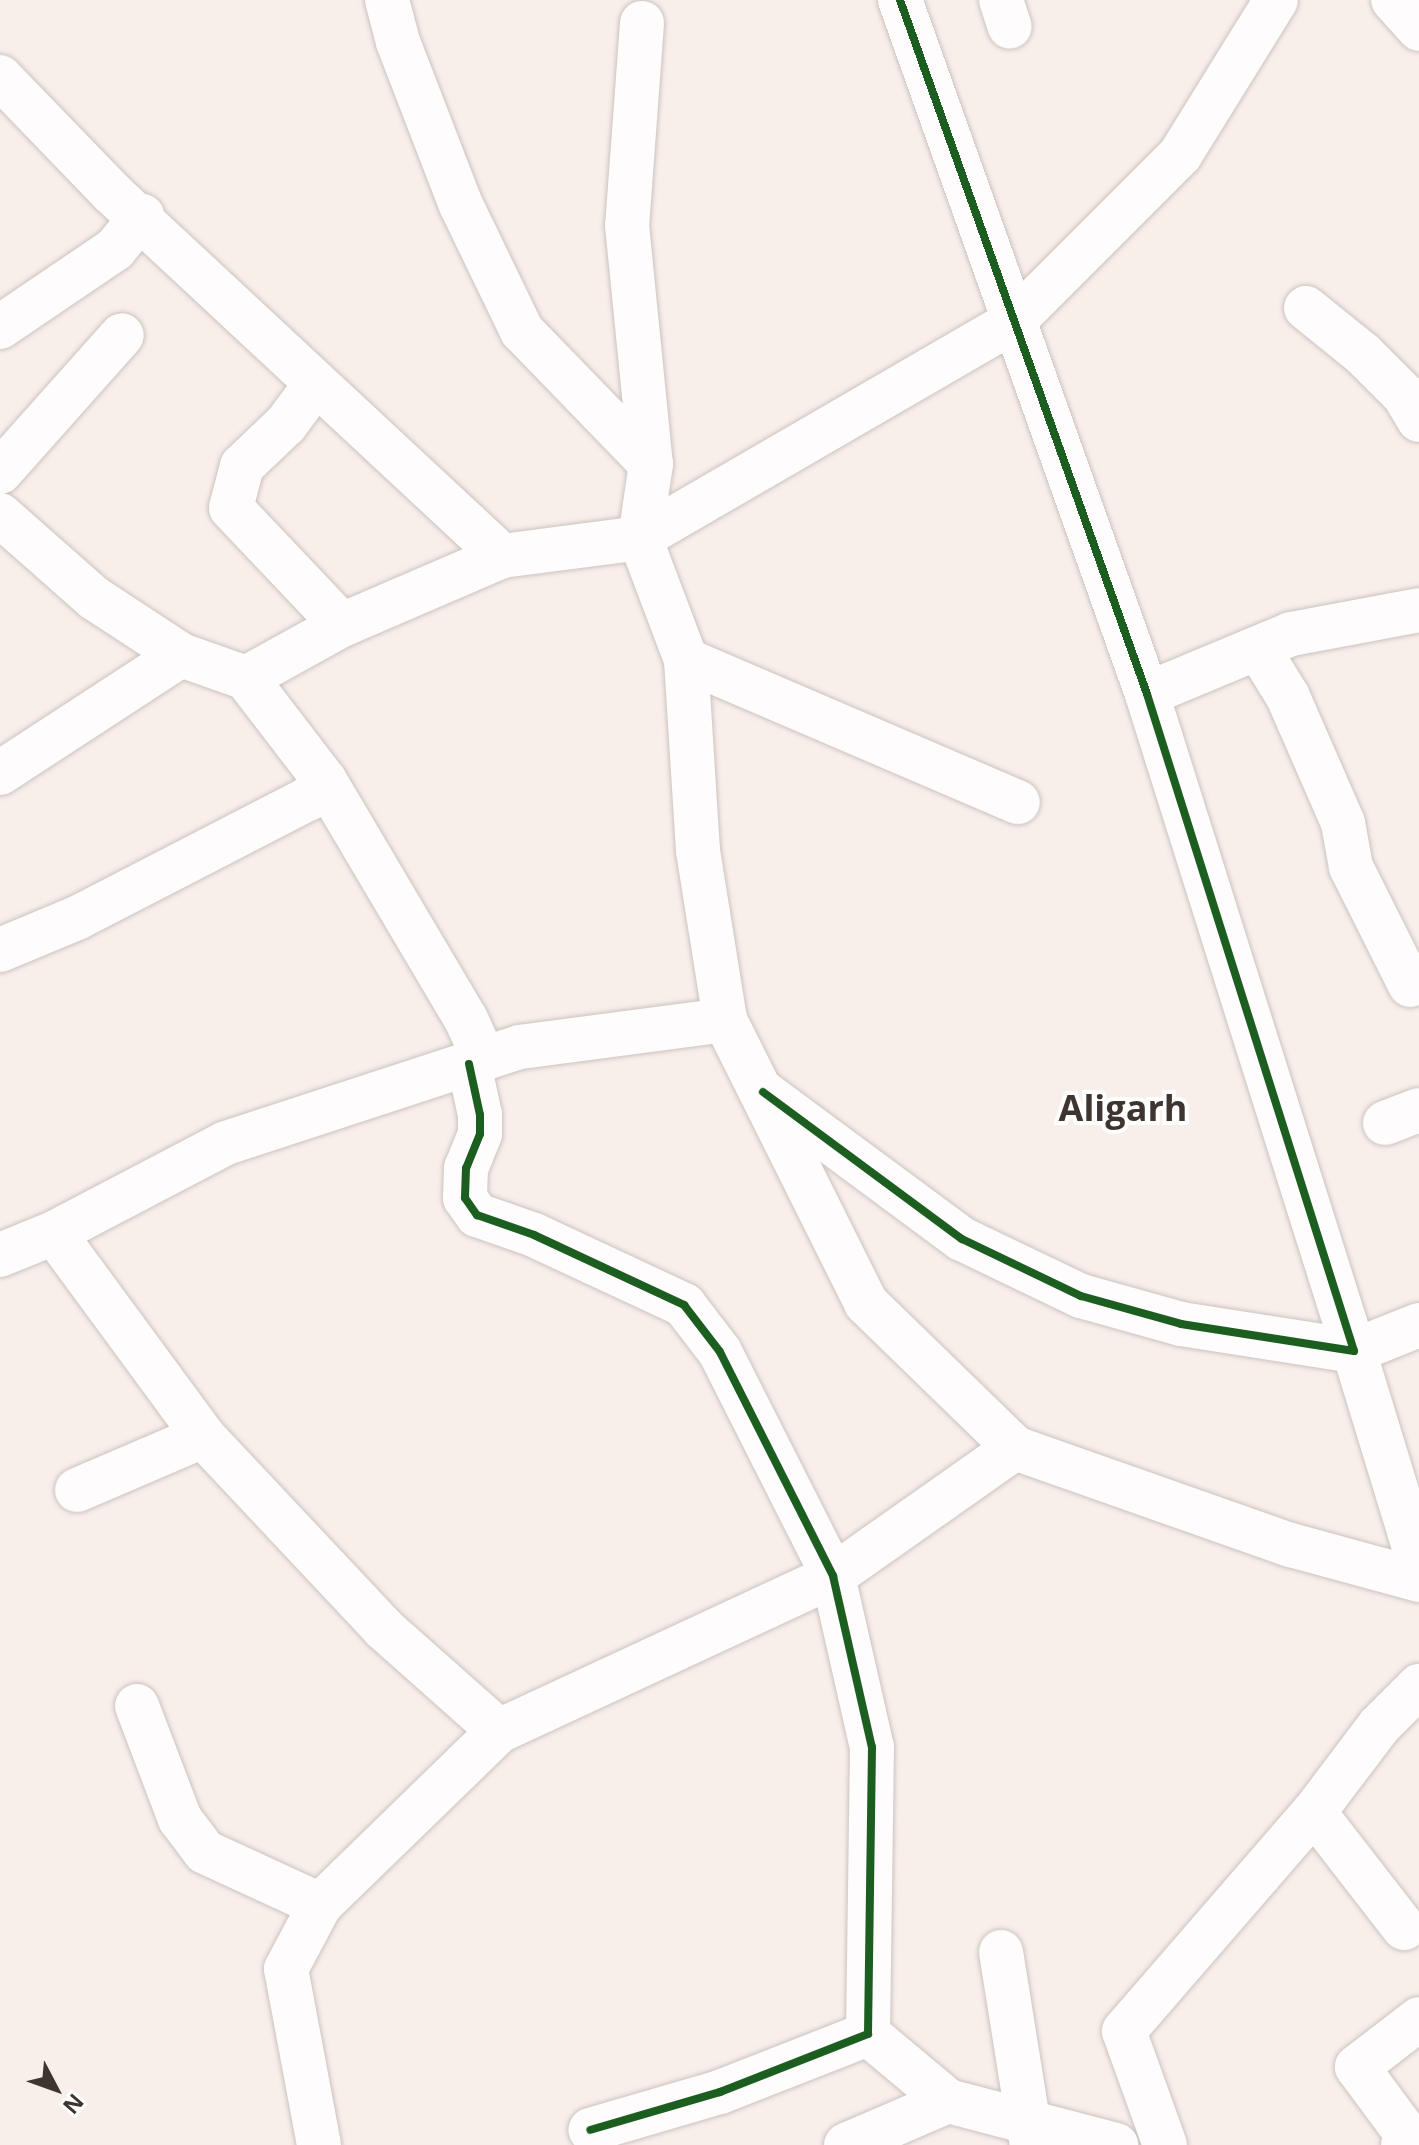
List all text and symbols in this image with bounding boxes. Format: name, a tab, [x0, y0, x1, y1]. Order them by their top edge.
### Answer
district label: Aligarh	[1059, 1086, 1187, 1130]
north arrow	[16, 2049, 96, 2129]
text: N	[57, 2088, 91, 2121]

